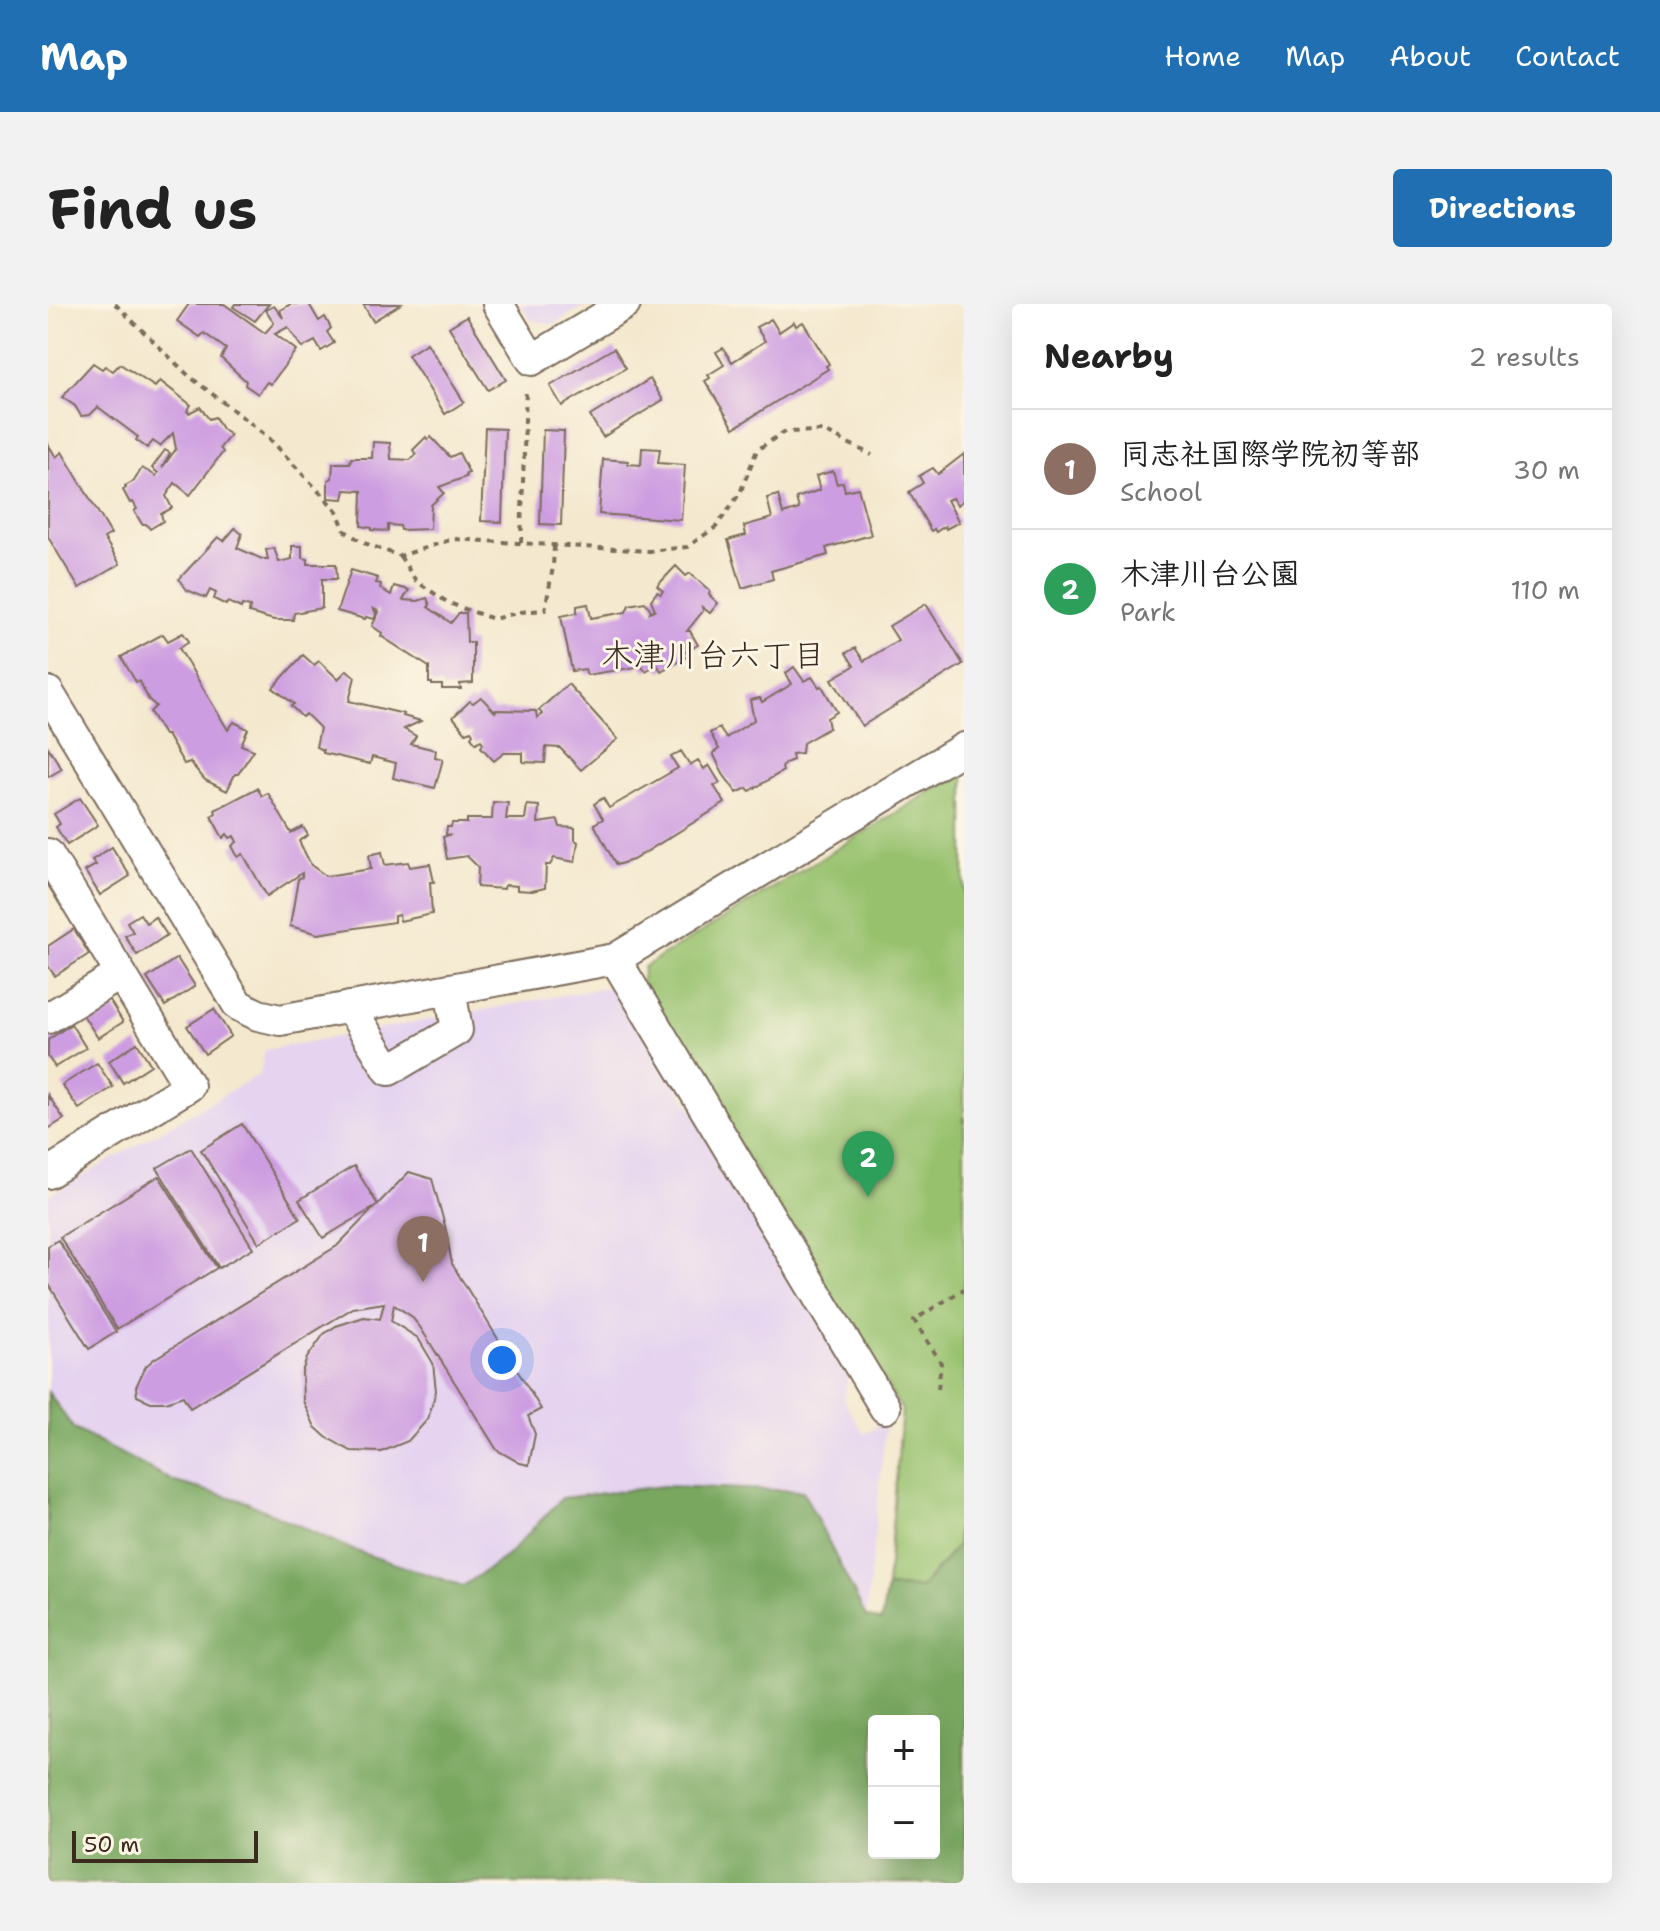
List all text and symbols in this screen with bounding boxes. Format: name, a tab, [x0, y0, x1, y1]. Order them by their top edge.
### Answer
text: Map	[40, 31, 128, 82]
text: Home	[1164, 37, 1241, 75]
text: Map	[1285, 37, 1345, 75]
text: About	[1389, 37, 1471, 75]
text: Contact	[1515, 37, 1620, 75]
button: Directions	[1393, 169, 1612, 247]
text: Find us	[48, 171, 257, 246]
text: Nearby	[1044, 333, 1174, 379]
text: 2 results	[1468, 339, 1580, 374]
text: 同志社国際学院初等部	[1120, 433, 1420, 474]
text: 1	[1064, 452, 1076, 487]
text: 30 m	[1513, 452, 1580, 487]
text: School	[1120, 474, 1202, 509]
text: 木津川台公園	[1120, 553, 1300, 594]
text: 2	[1061, 572, 1079, 607]
text: 110 m	[1510, 572, 1580, 607]
text: Park	[1120, 594, 1176, 629]
district label: 木津川台六丁目	[601, 633, 825, 676]
pin: 2	[842, 1131, 894, 1197]
pin: 1	[397, 1216, 449, 1282]
your location	[482, 1340, 522, 1380]
map controls	[868, 1715, 940, 1859]
button: +	[868, 1715, 940, 1787]
button: −	[868, 1787, 940, 1859]
scale bar	[72, 1827, 258, 1863]
text: 50 m	[84, 1830, 139, 1859]

